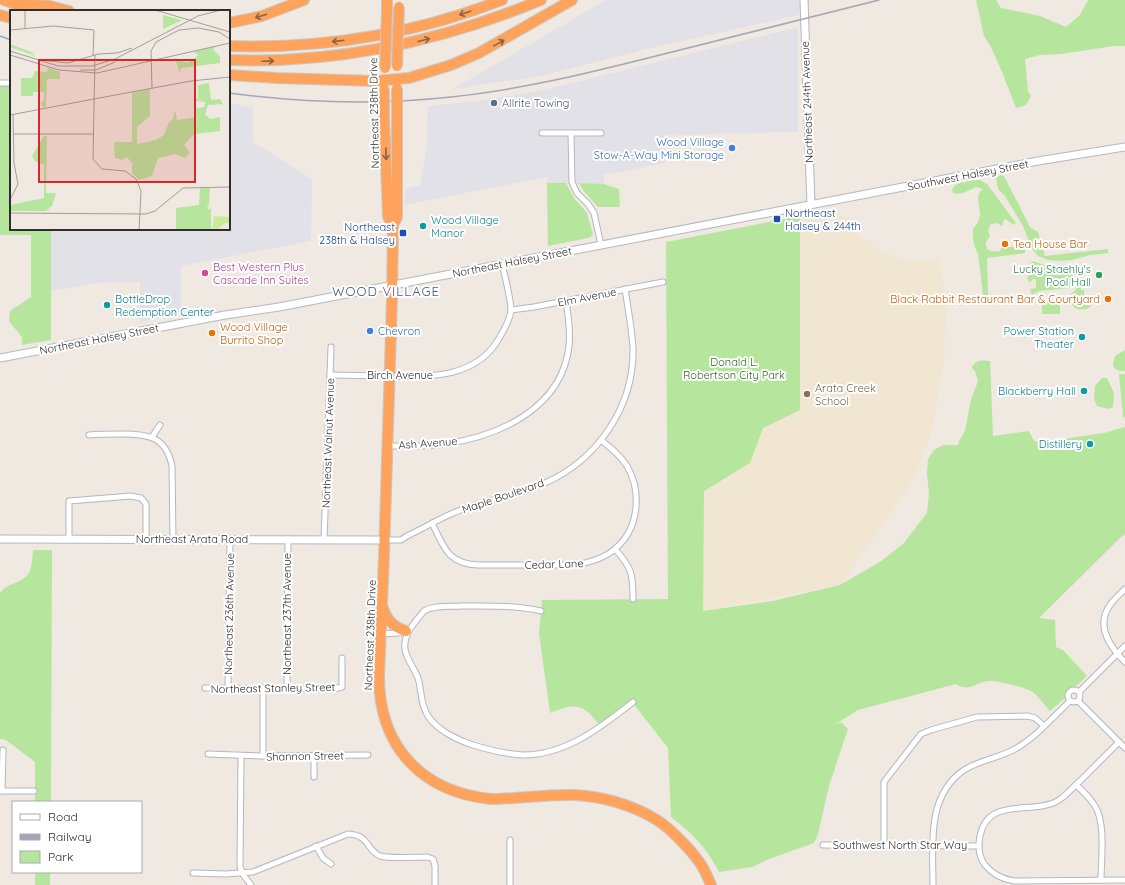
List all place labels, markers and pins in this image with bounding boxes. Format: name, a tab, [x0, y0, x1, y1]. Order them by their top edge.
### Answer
place label: Allrite Towing	[502, 96, 569, 110]
marker: Allrite Towing	[489, 98, 499, 108]
place label: Wood Village Stow-A-Way Mini Storage	[594, 135, 724, 162]
marker: Wood Village Stow-A-Way Mini Storage	[727, 143, 737, 153]
place label: Northeast Halsey & 244th	[785, 206, 861, 233]
place label: Wood Village Manor	[431, 213, 499, 240]
marker: Northeast Halsey & 244th	[772, 214, 782, 224]
place label: Northeast 238th & Halsey	[319, 220, 395, 247]
marker: Wood Village Manor	[418, 221, 428, 231]
marker: Northeast 238th & Halsey	[398, 228, 408, 238]
place label: Tea House Bar	[1013, 237, 1088, 251]
marker: Tea House Bar	[1000, 239, 1010, 249]
place label: Best Western Plus Cascade Inn Suites	[213, 260, 309, 287]
place label: Lucky Staehly's Pool Hall	[1013, 262, 1091, 289]
marker: Best Western Plus Cascade Inn Suites	[200, 268, 210, 278]
marker: Lucky Staehly's Pool Hall	[1094, 270, 1104, 280]
place label: BottleDrop Redemption Center	[115, 292, 215, 319]
place label: Black Rabbit Restaurant Bar & Courtyard	[890, 292, 1100, 306]
marker: Black Rabbit Restaurant Bar & Courtyard	[1103, 294, 1113, 304]
marker: BottleDrop Redemption Center	[102, 300, 112, 310]
place label: Wood Village Burrito Shop	[220, 320, 288, 347]
place label: Chevron	[378, 324, 420, 338]
place label: Power Station Theater	[1004, 324, 1075, 351]
marker: Chevron	[365, 326, 375, 336]
marker: Wood Village Burrito Shop	[207, 328, 217, 338]
marker: Power Station Theater	[1077, 332, 1087, 342]
place label: Arata Creek School	[815, 381, 876, 408]
place label: Blackberry Hall	[998, 384, 1076, 398]
marker: Blackberry Hall	[1079, 386, 1089, 396]
marker: Arata Creek School	[802, 389, 812, 399]
place label: Distillery	[1039, 437, 1082, 451]
marker: Distillery	[1085, 439, 1095, 449]

